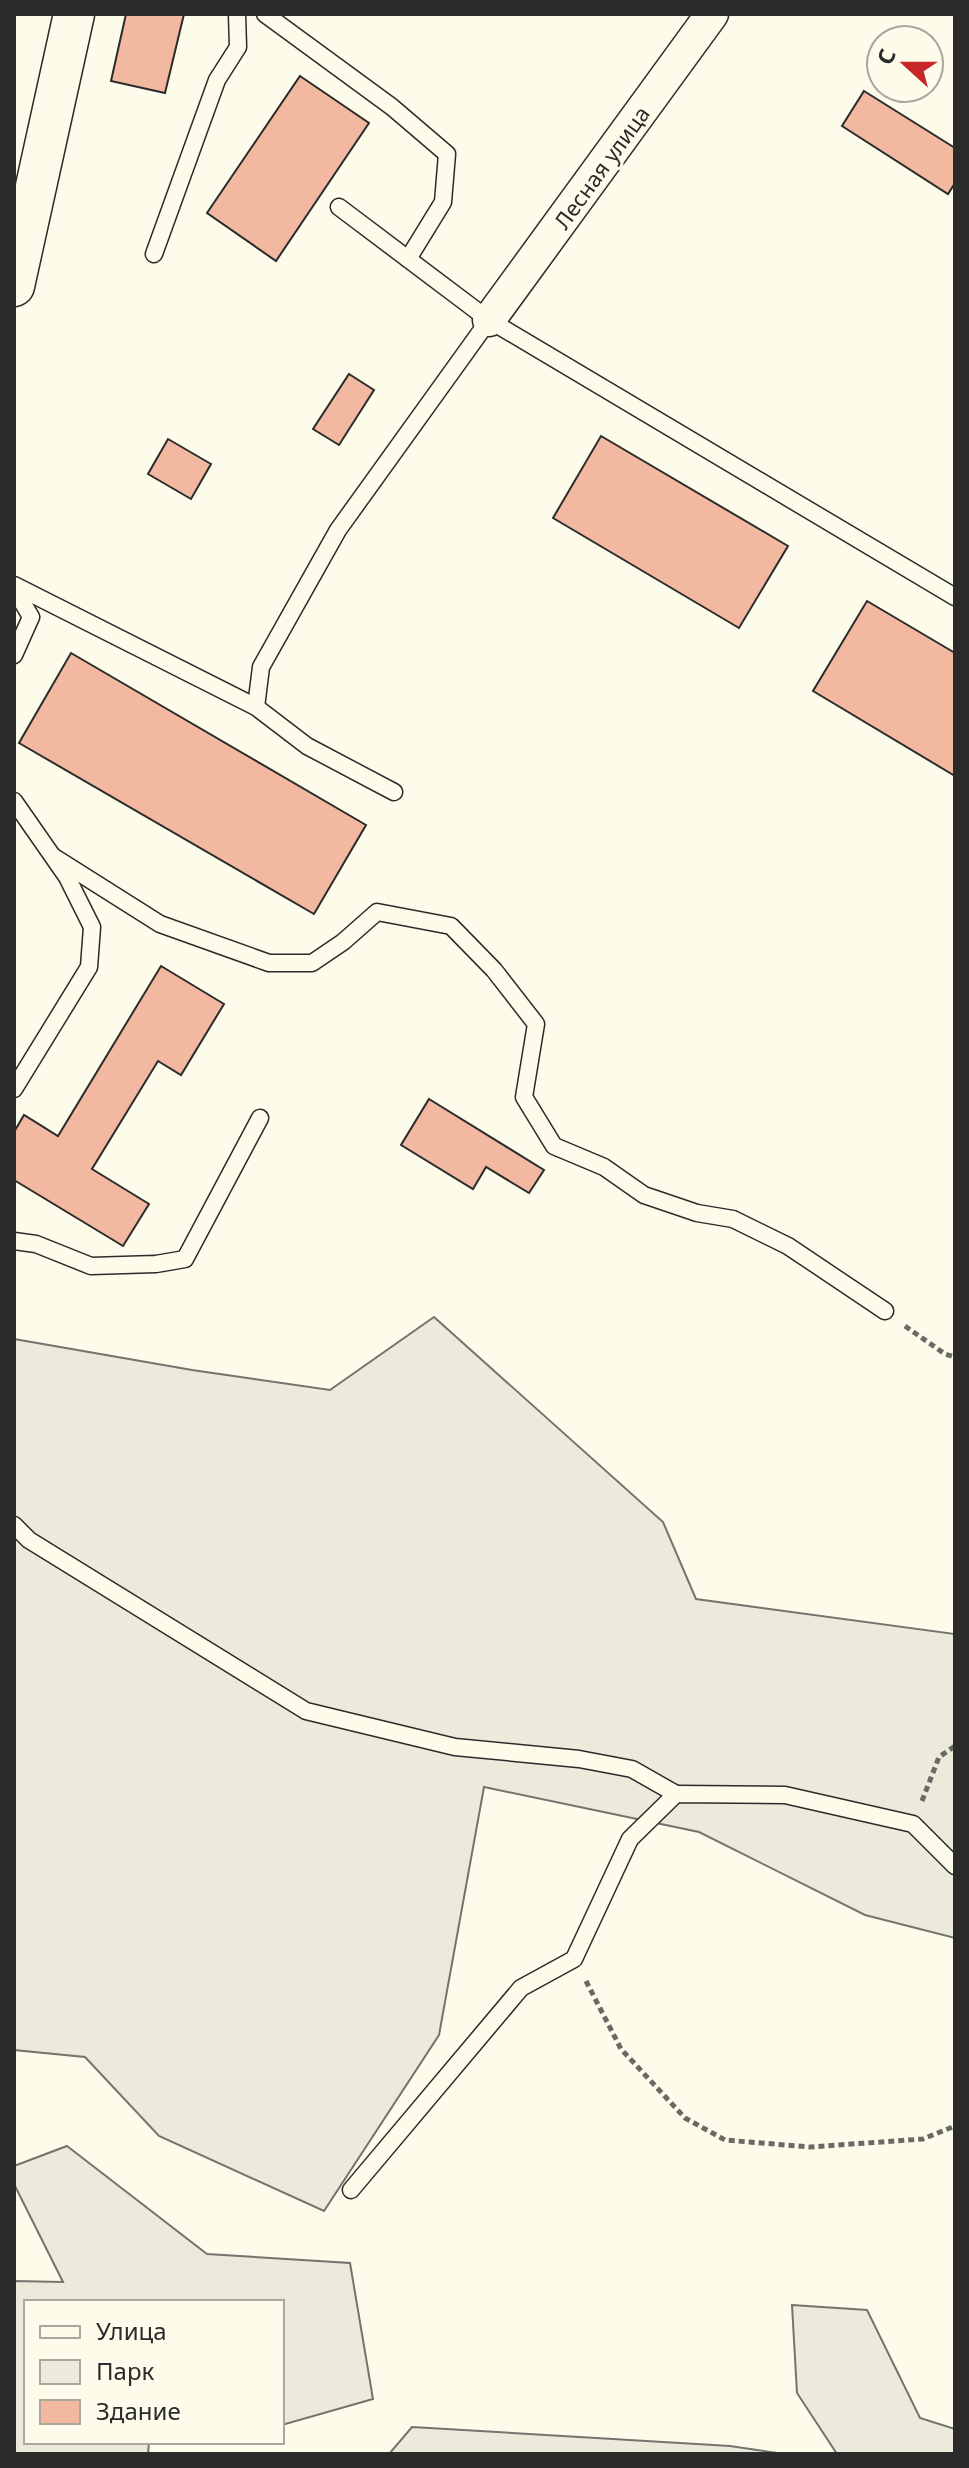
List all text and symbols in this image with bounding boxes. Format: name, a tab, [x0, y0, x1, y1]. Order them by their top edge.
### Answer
north arrow	[865, 24, 945, 104]
text: С	[869, 44, 902, 68]
street label: Лесная улица	[546, 100, 656, 234]
legend	[24, 2300, 284, 2444]
text: Улица	[96, 2314, 167, 2347]
text: Парк	[96, 2354, 155, 2387]
text: Здание	[96, 2394, 181, 2427]

